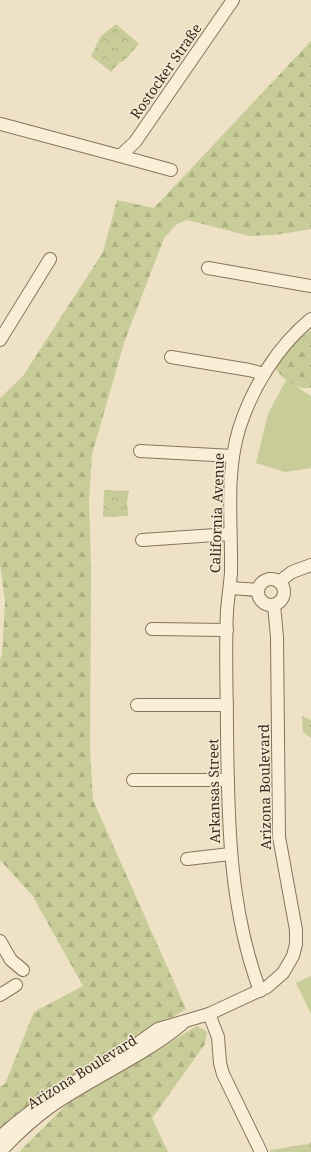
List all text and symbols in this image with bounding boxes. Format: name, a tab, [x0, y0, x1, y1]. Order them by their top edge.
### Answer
street label: Rostocker Straße	[126, 19, 206, 122]
street label: California Avenue	[205, 453, 228, 573]
street label: Arizona Boulevard	[254, 724, 275, 850]
street label: Arkansas Street	[203, 738, 224, 844]
street label: Arizona Boulevard	[23, 1030, 140, 1113]

